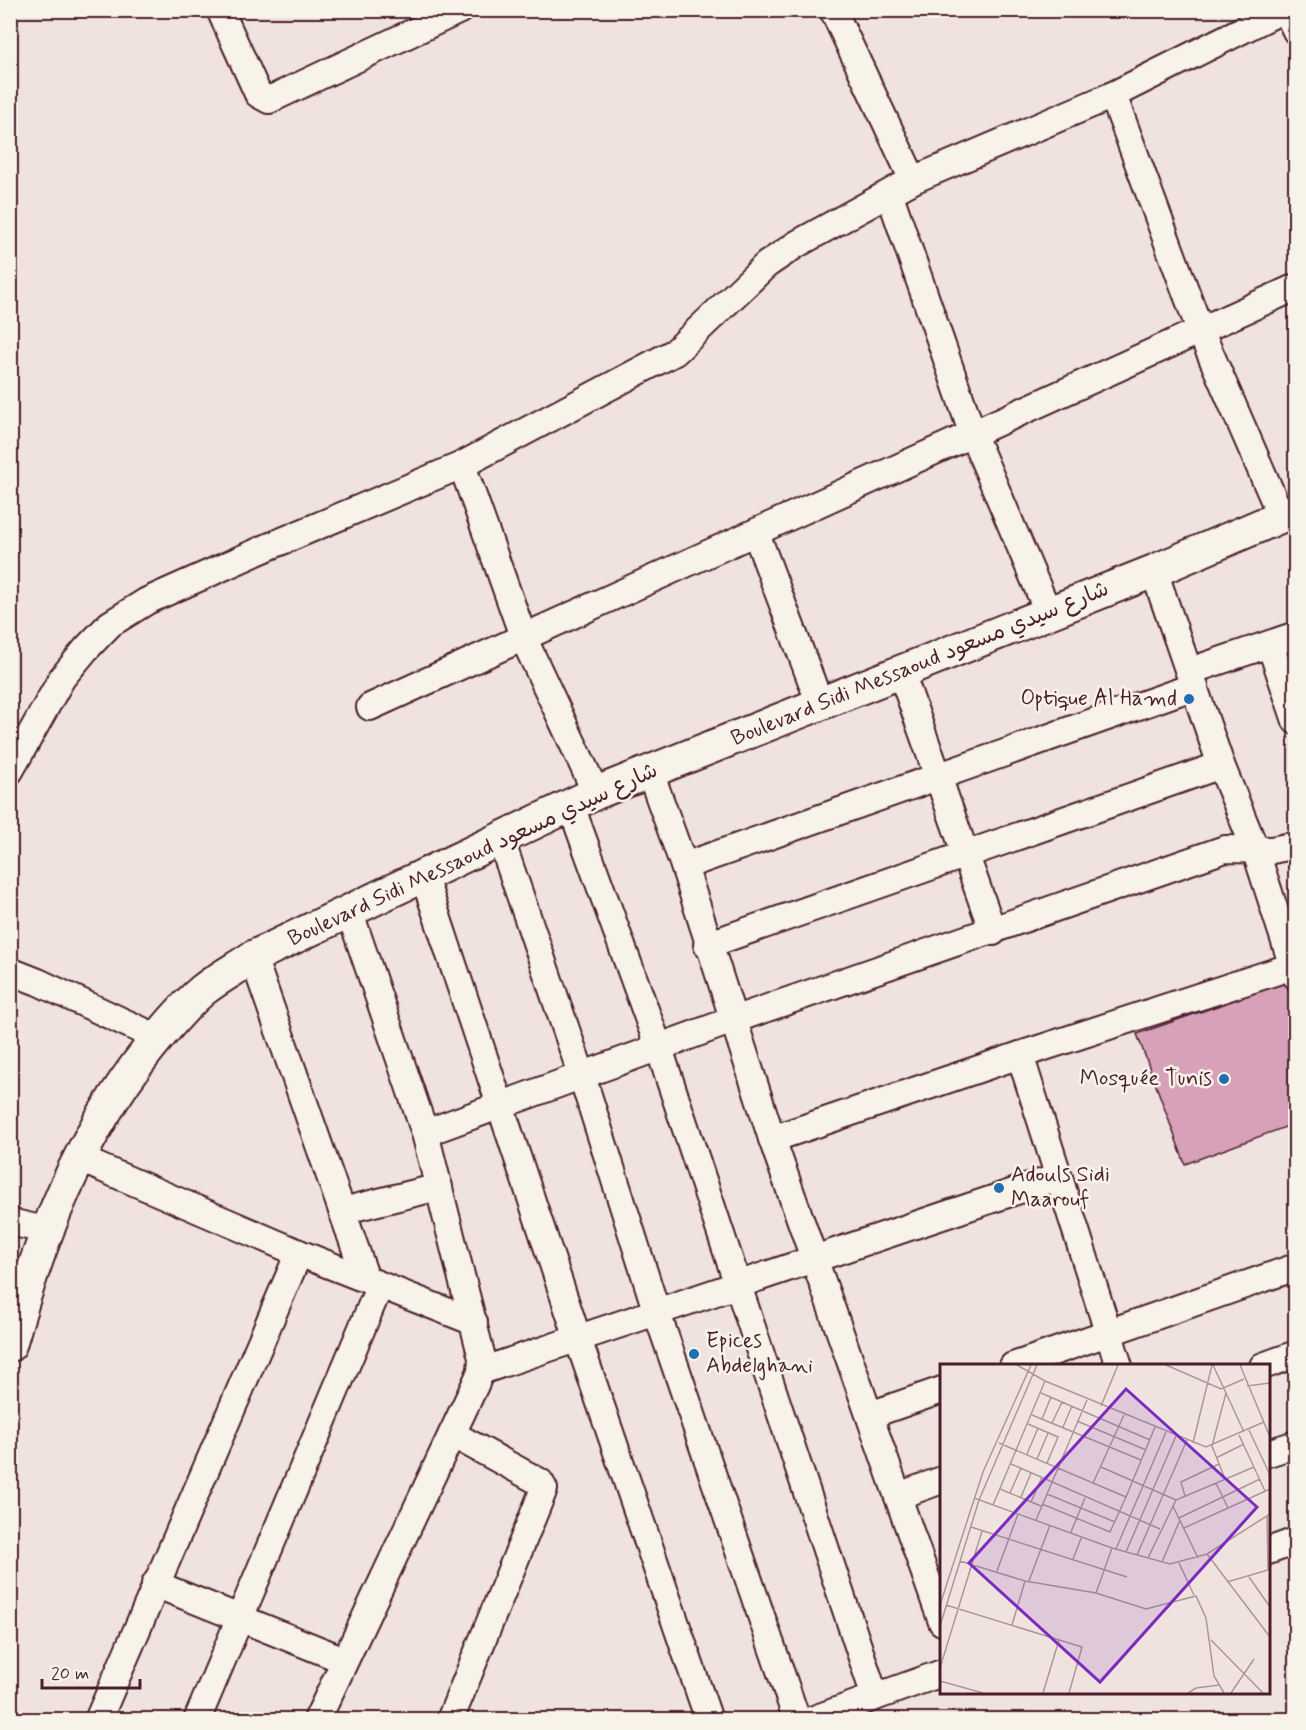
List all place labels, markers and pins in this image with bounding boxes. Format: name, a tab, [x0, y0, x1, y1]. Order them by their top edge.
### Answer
place label: Optique Al Hamd	[1021, 685, 1177, 713]
marker: Optique Al Hamd	[1182, 692, 1196, 706]
place label: Mosquée Tunis	[1080, 1065, 1212, 1093]
marker: Mosquée Tunis	[1217, 1072, 1231, 1086]
place label: Adouls Sidi Maarouf	[1011, 1161, 1110, 1214]
marker: Adouls Sidi Maarouf	[992, 1181, 1006, 1195]
place label: Epices Abdelghani	[706, 1327, 813, 1381]
marker: Epices Abdelghani	[687, 1347, 701, 1361]

